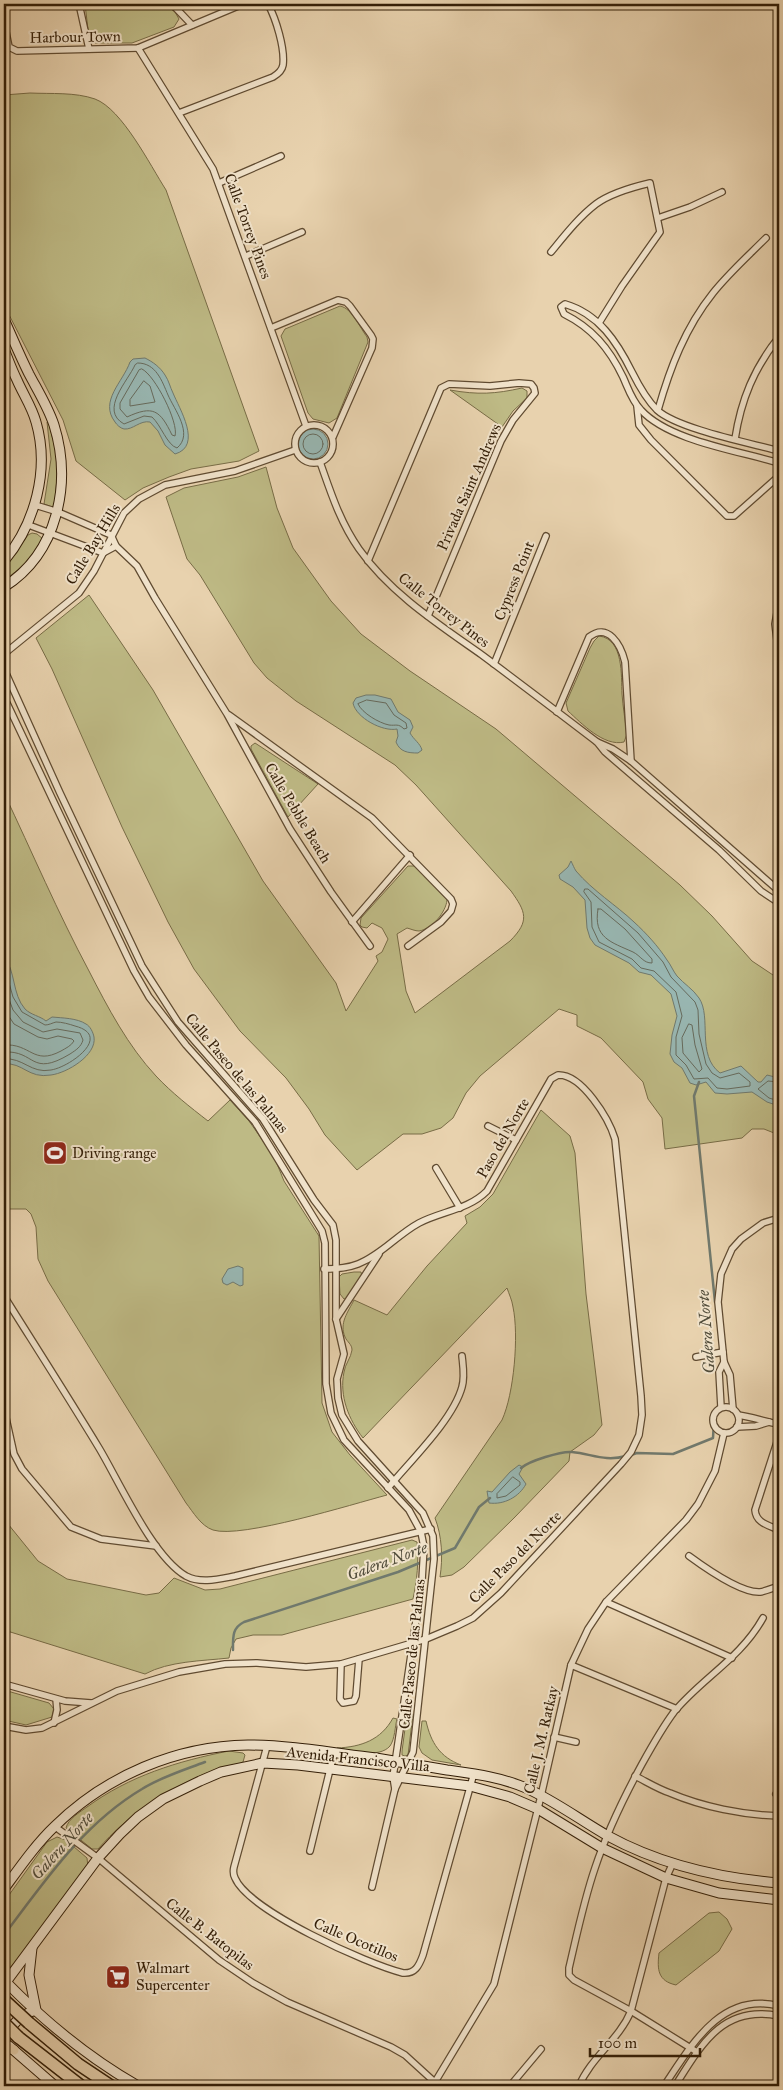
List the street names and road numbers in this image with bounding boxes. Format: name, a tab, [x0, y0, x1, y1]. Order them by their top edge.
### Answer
street label: Harbour Town	[29, 27, 121, 47]
street label: Calle Torrey Pines	[221, 171, 275, 281]
street label: Privada Saint Andrews	[433, 421, 505, 553]
street label: Calle Bay Hills	[62, 500, 124, 588]
street label: Cypress Point	[490, 538, 538, 623]
street label: Calle Torrey Pines	[395, 569, 493, 651]
street label: Calle Pebble Beach	[261, 760, 335, 867]
street label: Calle Paseo de las Palmas	[182, 1010, 292, 1136]
street label: Paso del Norte	[473, 1095, 533, 1181]
street label: Calle Paso del Norte	[465, 1507, 565, 1607]
street label: Calle Paseo de las Palmas	[395, 1578, 429, 1730]
street label: Calle J. M. Ratkay	[520, 1683, 563, 1796]
street label: Avenida Francisco Villa	[285, 1742, 431, 1776]
street label: Calle B. Batopilas	[162, 1894, 258, 1974]
street label: Calle Ocotillos	[311, 1914, 401, 1966]

